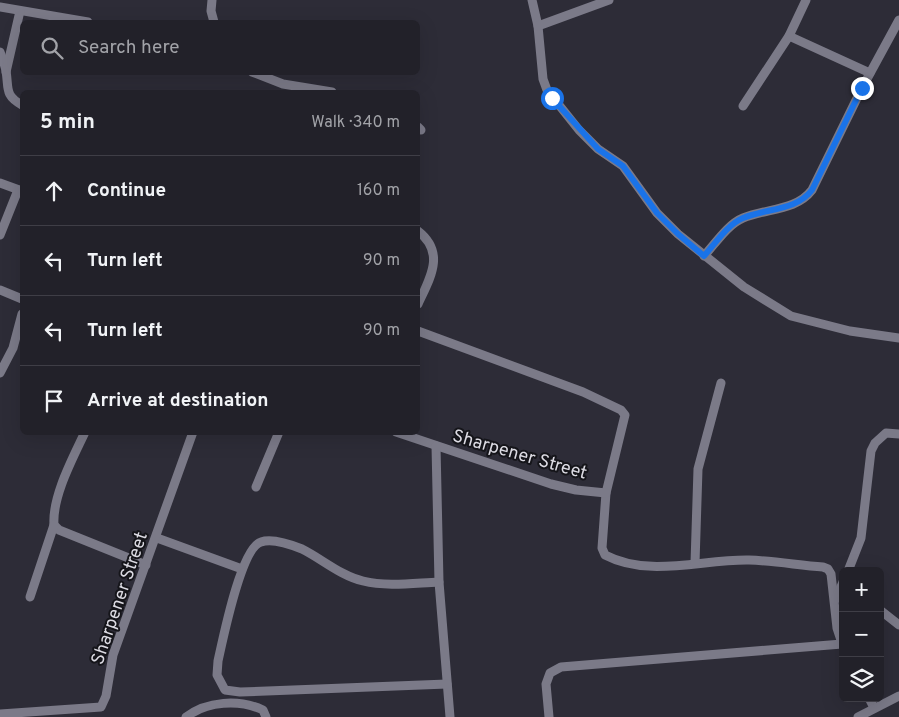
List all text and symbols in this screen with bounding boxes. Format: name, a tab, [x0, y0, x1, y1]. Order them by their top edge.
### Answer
search box	[20, 20, 420, 75]
icon: search	[38, 34, 66, 62]
text: Search here	[78, 36, 180, 60]
route end	[851, 77, 874, 100]
route start	[541, 87, 564, 110]
text: 5 min	[40, 109, 95, 136]
text: Walk · 340 m	[311, 113, 400, 133]
icon: ahead	[40, 177, 68, 205]
text: Continue	[87, 179, 166, 203]
text: 160 m	[357, 181, 400, 201]
icon: left	[40, 247, 68, 275]
text: Turn left	[87, 249, 163, 273]
text: 90 m	[363, 251, 400, 271]
icon: left	[40, 317, 68, 345]
text: Turn left	[87, 319, 163, 343]
text: 90 m	[363, 321, 400, 341]
icon: arrive	[40, 387, 68, 415]
text: Arrive at destination	[87, 389, 268, 413]
street label: Sharpener Street	[450, 425, 590, 486]
street label: Sharpener Street	[87, 529, 154, 668]
map controls	[839, 567, 884, 702]
button: +	[839, 567, 884, 612]
button: −	[839, 612, 884, 657]
button: layers	[839, 657, 884, 702]

